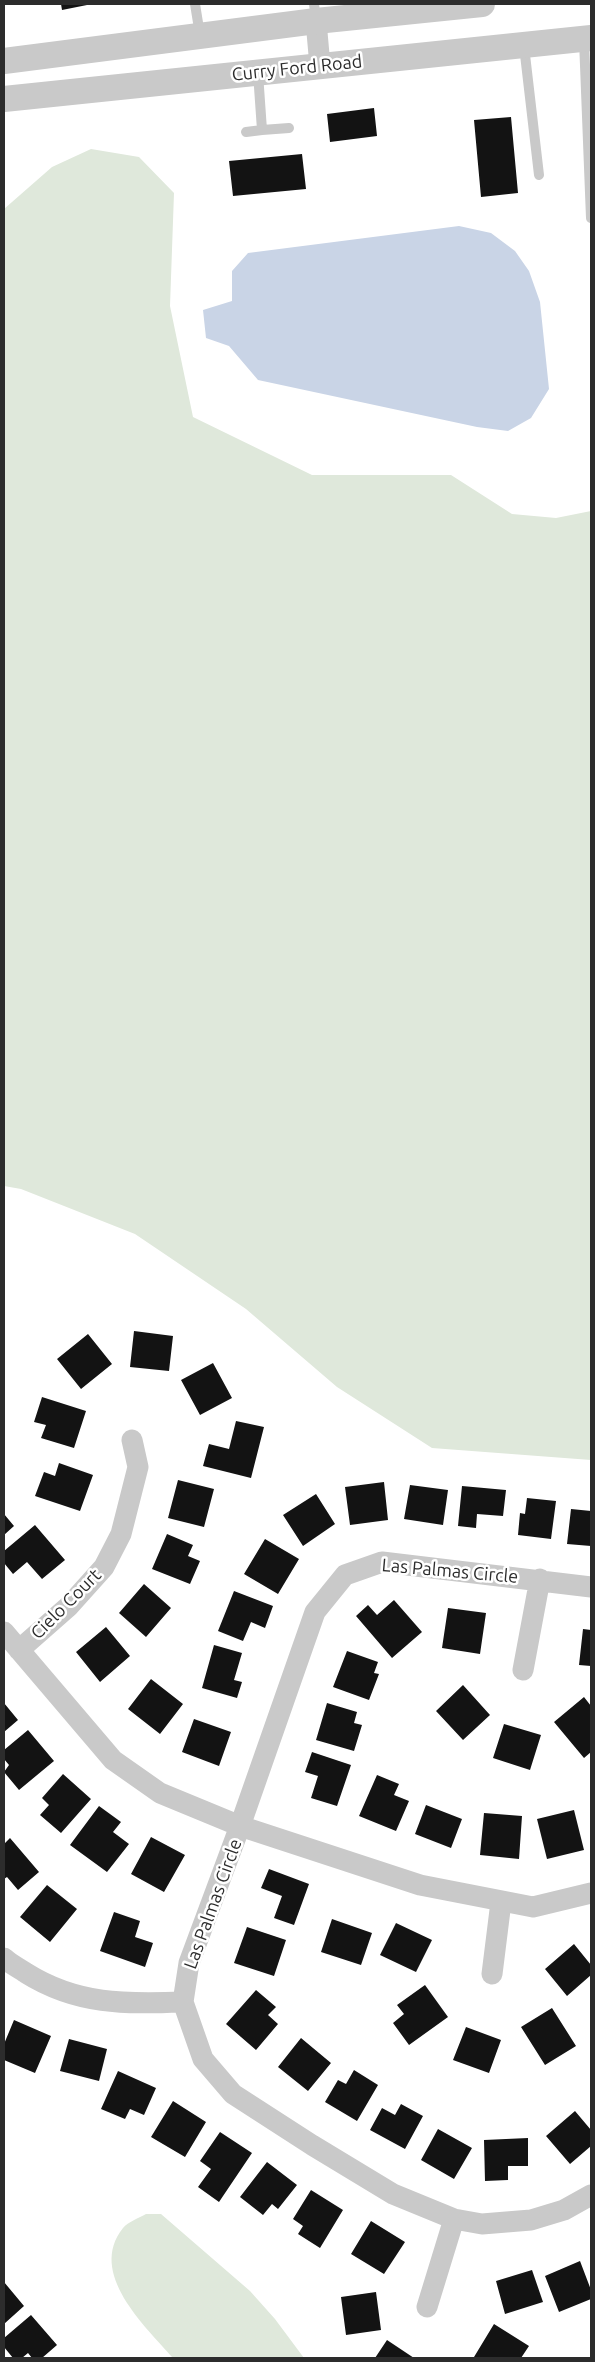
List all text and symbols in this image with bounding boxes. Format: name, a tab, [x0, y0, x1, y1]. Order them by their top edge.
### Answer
street label: Curry Ford Road	[231, 50, 363, 86]
street label: Las Palmas Circle	[381, 1554, 519, 1588]
street label: Cielo Court	[26, 1564, 106, 1644]
street label: Las Palmas Circle	[179, 1836, 247, 1972]

